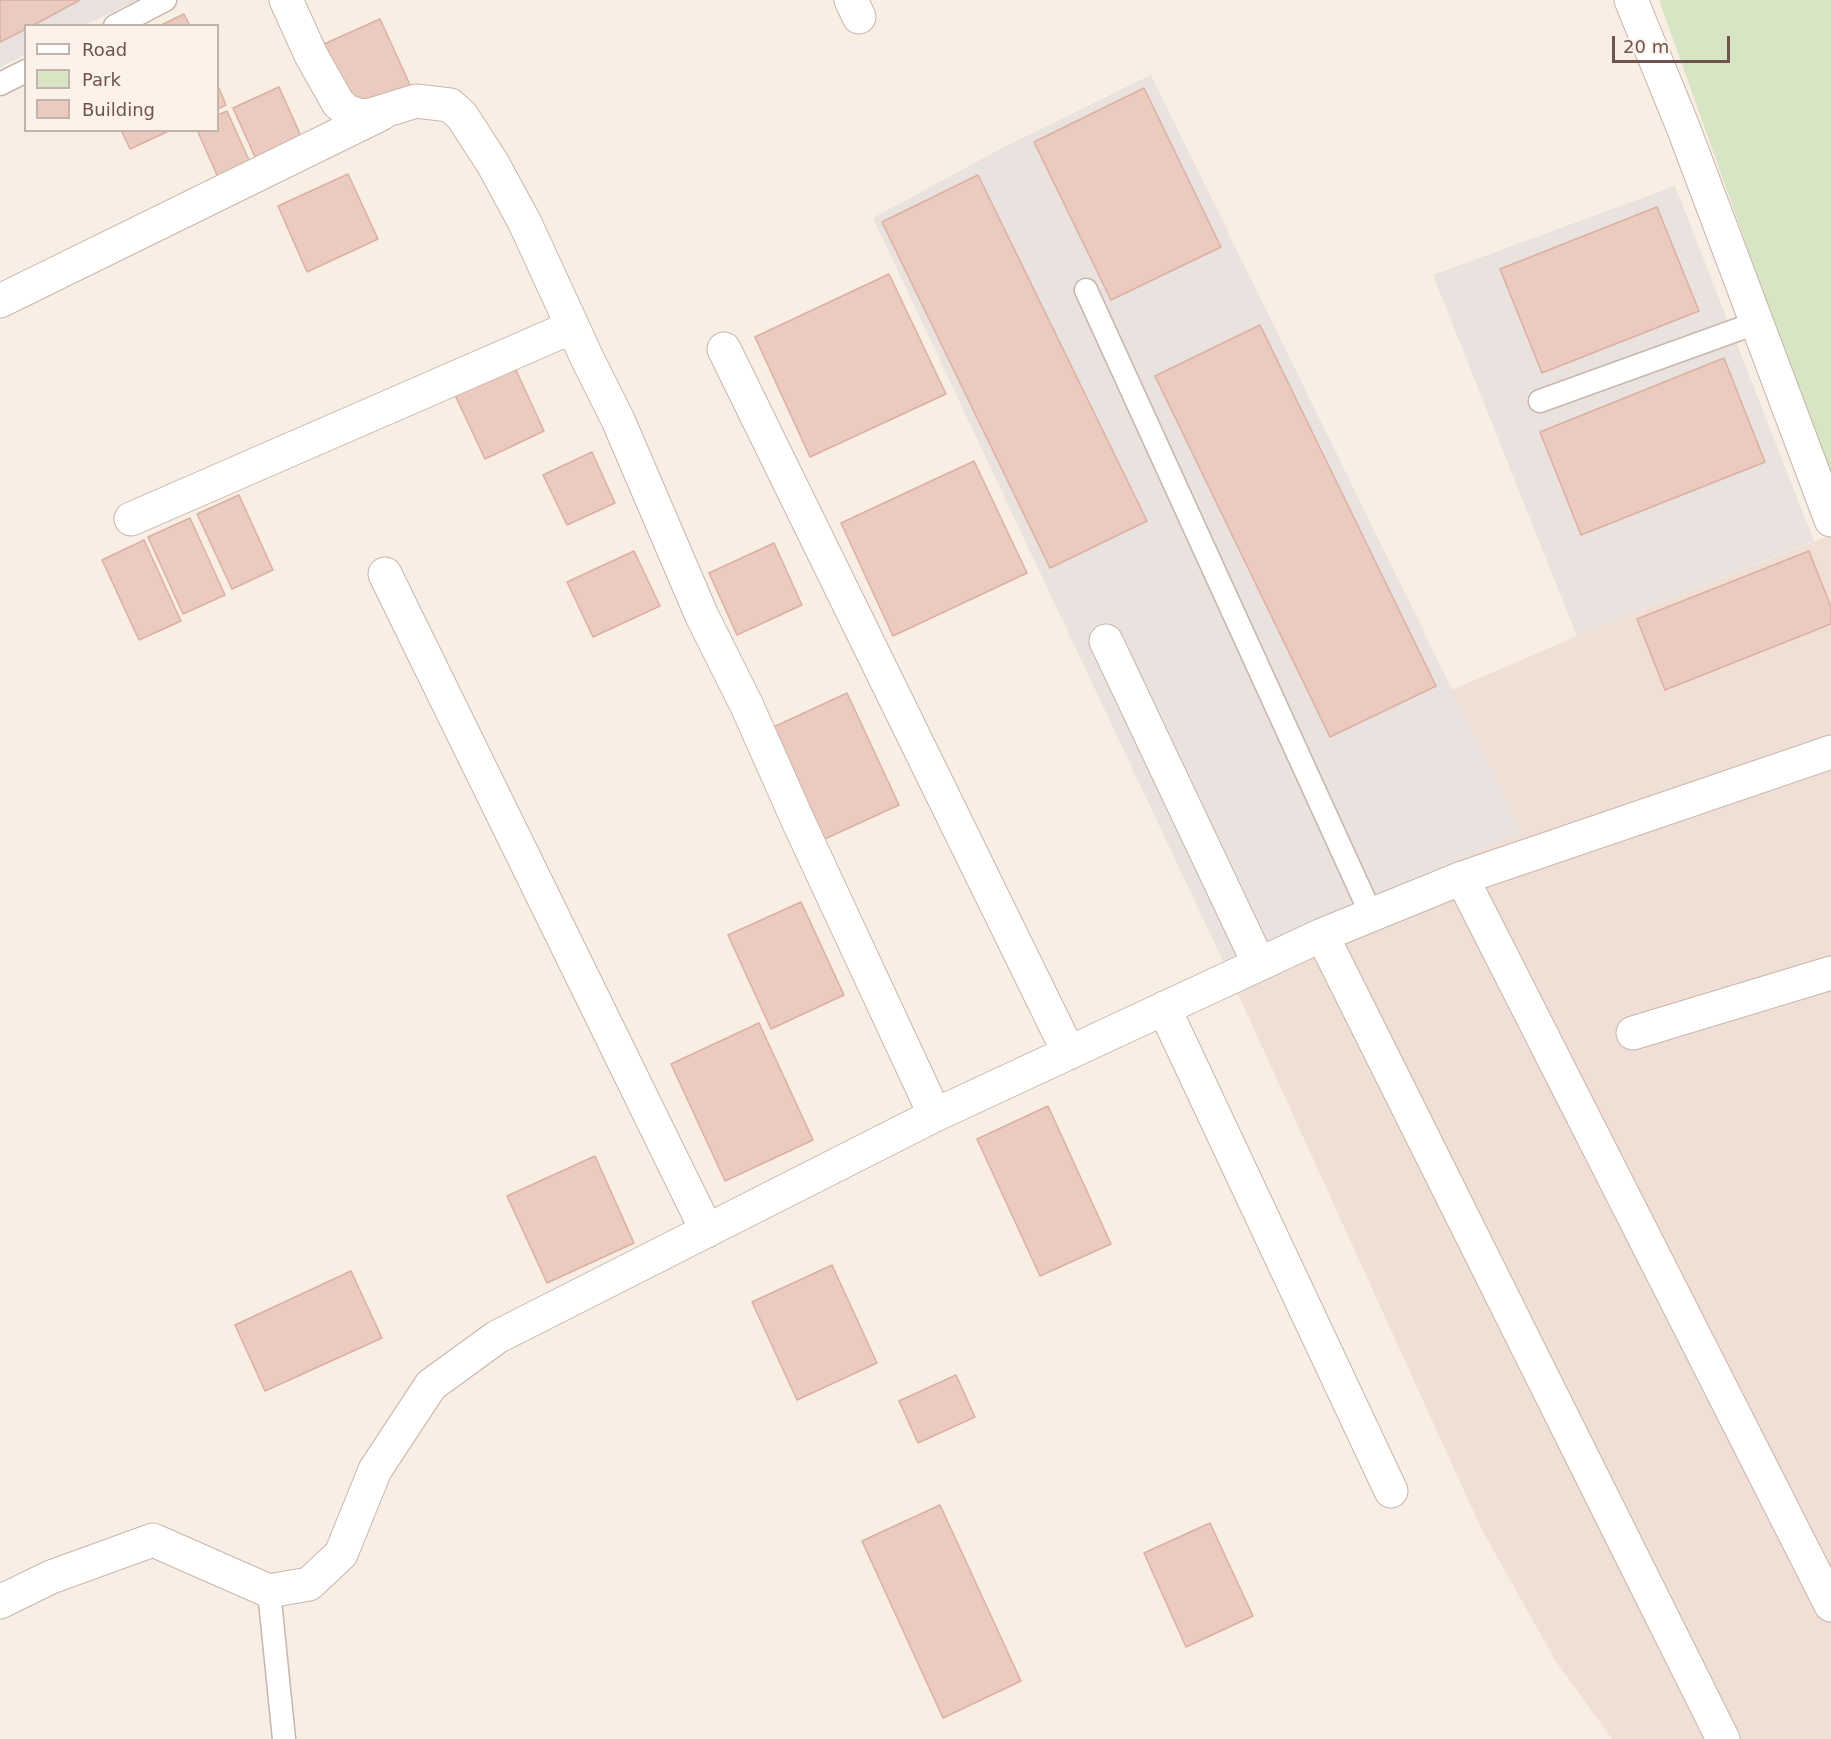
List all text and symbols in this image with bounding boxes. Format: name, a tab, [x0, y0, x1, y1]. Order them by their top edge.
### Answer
legend	[24, 24, 219, 132]
scale bar	[1615, 24, 1734, 62]
text: 20 m	[1623, 36, 1669, 57]
text: Road	[82, 39, 127, 60]
text: Park	[82, 69, 121, 90]
text: Building	[82, 99, 155, 120]

